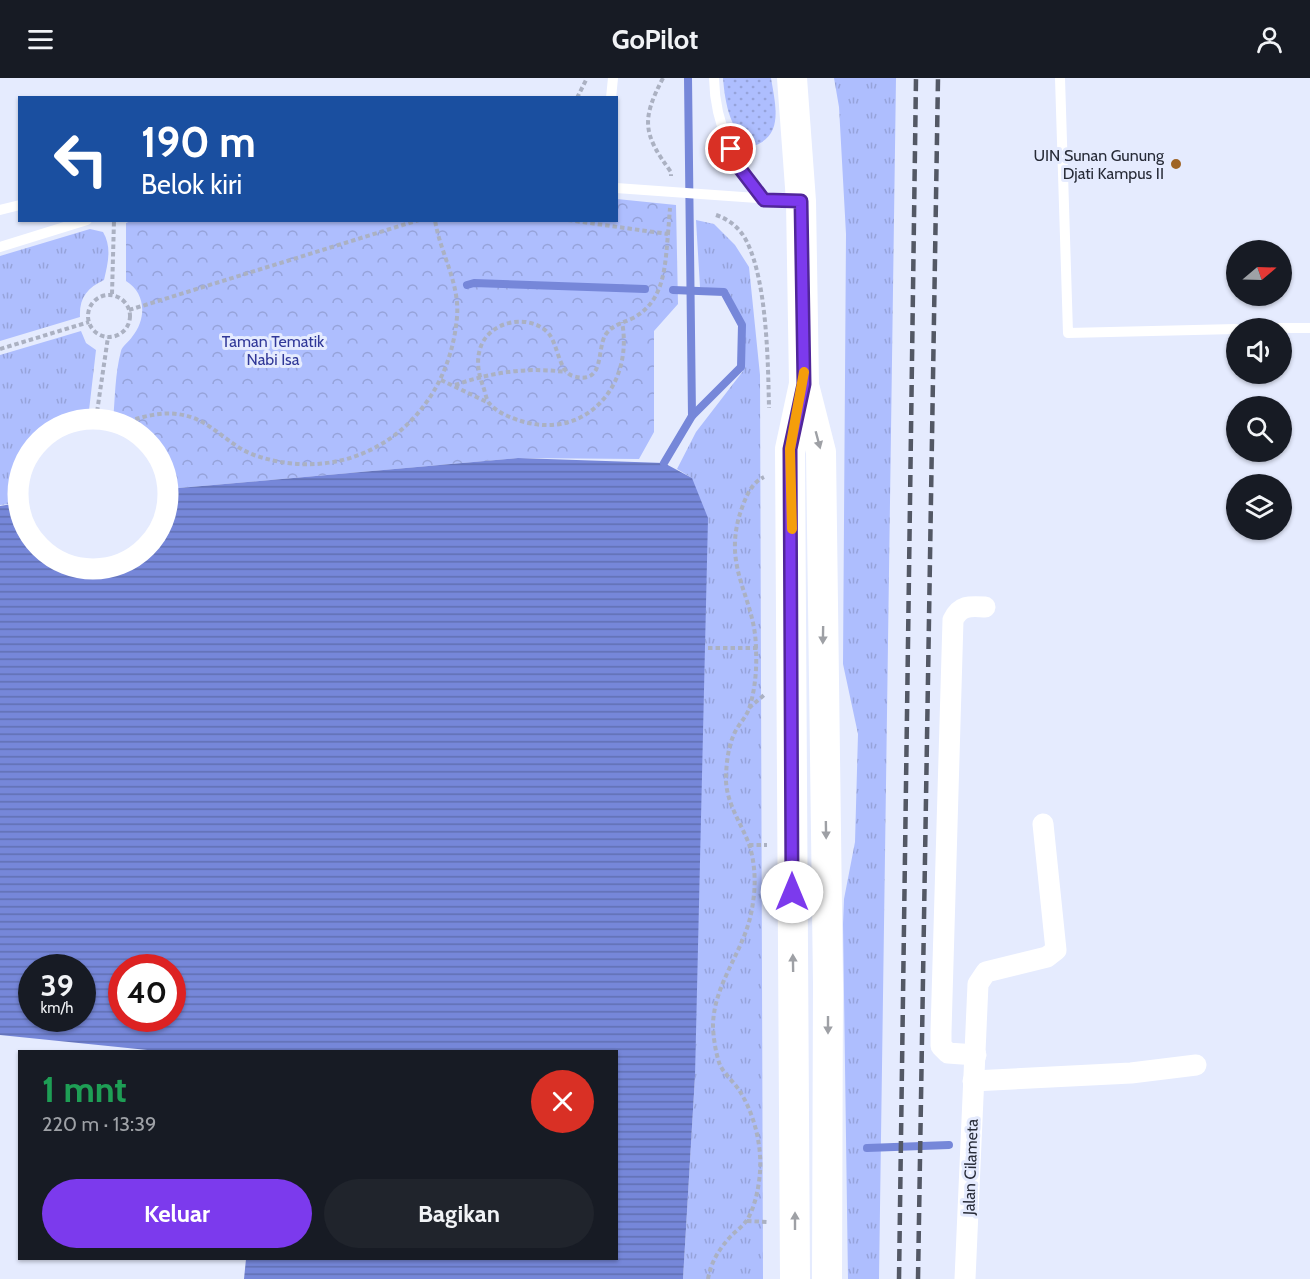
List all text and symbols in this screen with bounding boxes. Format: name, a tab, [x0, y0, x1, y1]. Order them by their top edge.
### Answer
icon: menu	[24, 23, 57, 56]
text: GoPilot	[612, 23, 698, 56]
icon: person	[1253, 23, 1286, 56]
text: 190 m	[141, 116, 256, 168]
icon: left	[42, 120, 120, 198]
pin	[705, 123, 756, 174]
icon: arrive	[714, 132, 747, 165]
place label: UIN Sunan Gunung Djati Kampus II	[1033, 146, 1165, 183]
marker: UIN Sunan Gunung Djati Kampus II	[1169, 157, 1183, 171]
text: Belok kiri	[141, 168, 242, 201]
north arrow	[1226, 240, 1292, 306]
map controls	[1226, 240, 1292, 540]
button: sound	[1226, 318, 1292, 384]
park label: Taman Tematik Nabi Isa	[222, 332, 325, 369]
button: search	[1226, 396, 1292, 462]
one-way arrow	[814, 431, 824, 449]
button: layers	[1226, 474, 1292, 540]
one-way arrow	[818, 625, 827, 644]
one-way arrow	[821, 820, 830, 839]
position arrow	[760, 860, 824, 924]
one-way arrow	[788, 953, 797, 972]
speed limit sign: 40	[108, 954, 186, 1032]
text: 39	[40, 967, 74, 1004]
text: km/h	[41, 999, 73, 1017]
one-way arrow	[823, 1015, 833, 1034]
text: 1 mnt	[42, 1067, 127, 1111]
button: close	[531, 1070, 594, 1133]
text: 220 m · 13:39	[42, 1112, 156, 1136]
street label: Jalan Cilameta	[959, 1118, 982, 1216]
button: Keluar	[42, 1179, 312, 1248]
button: Bagikan	[324, 1179, 594, 1248]
one-way arrow	[790, 1211, 800, 1230]

